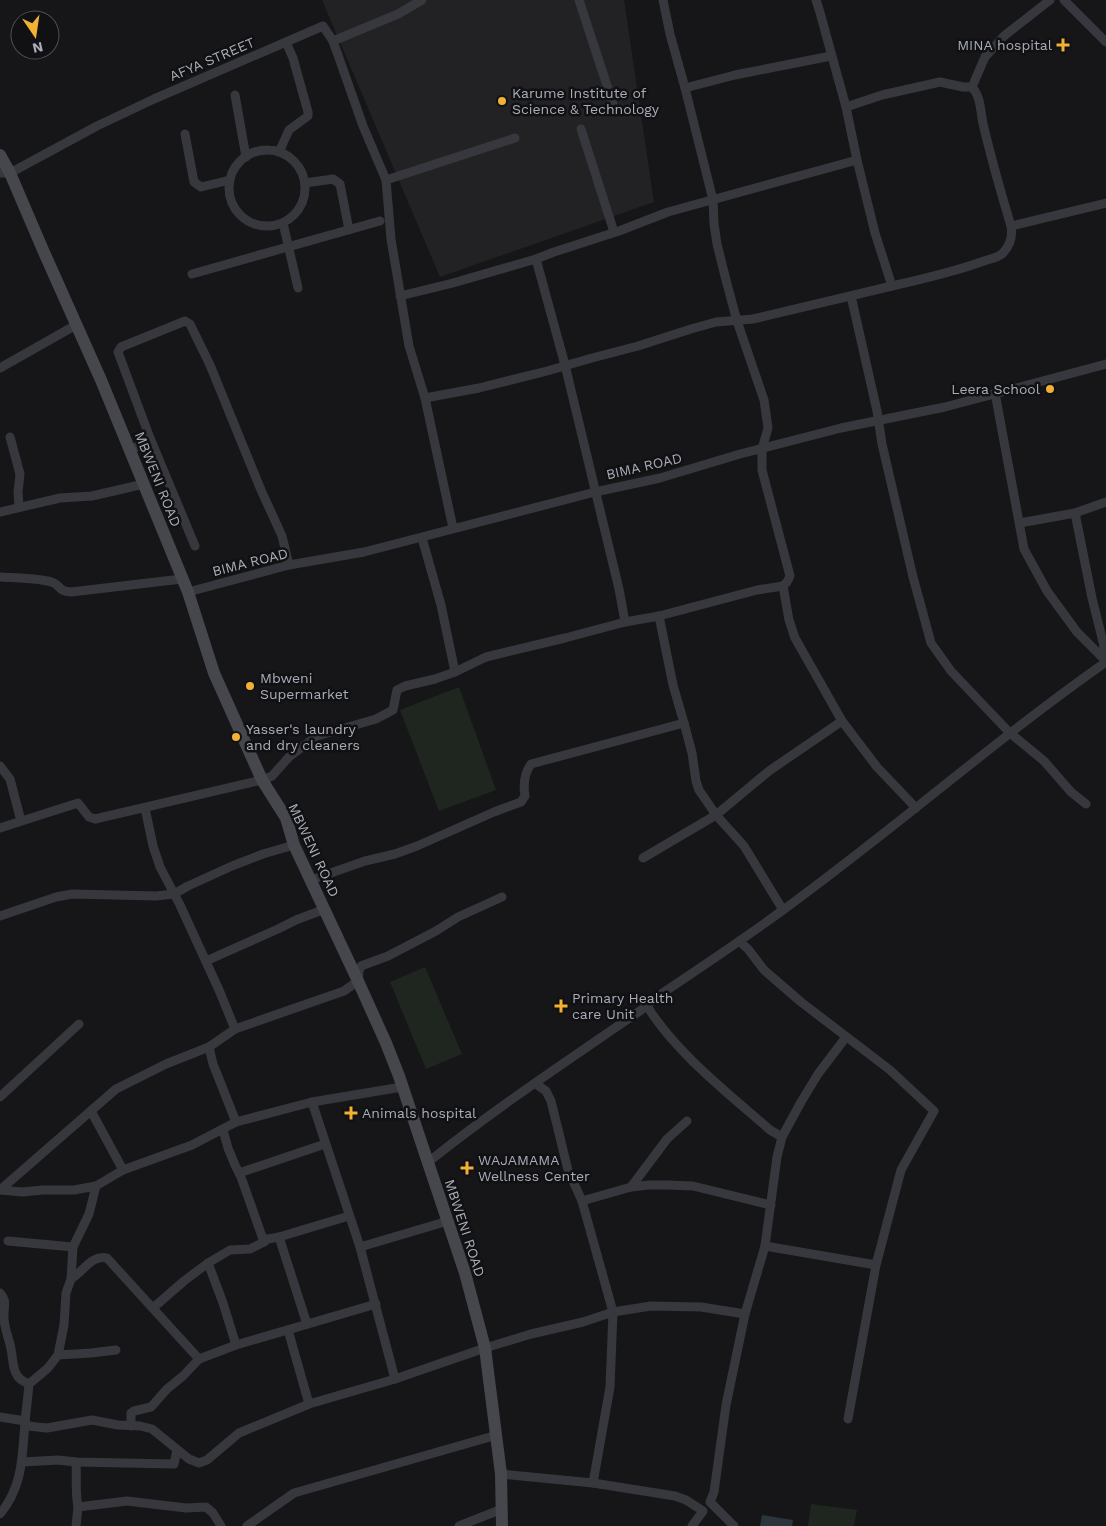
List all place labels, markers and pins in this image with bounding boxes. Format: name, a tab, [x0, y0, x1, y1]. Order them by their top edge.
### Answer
place label: MINA hospital	[957, 37, 1053, 53]
marker: MINA hospital	[1056, 38, 1070, 52]
place label: Karume Institute of Science & Technology	[512, 85, 660, 117]
marker: Karume Institute of Science & Technology	[496, 95, 508, 107]
place label: Leera School	[951, 381, 1041, 397]
marker: Leera School	[1044, 383, 1056, 395]
place label: Mbweni Supermarket	[260, 670, 349, 702]
marker: Mbweni Supermarket	[244, 680, 256, 692]
place label: Yasser's laundry and dry cleaners	[246, 721, 360, 753]
marker: Yasser's laundry and dry cleaners	[230, 731, 242, 743]
place label: Primary Health care Unit	[572, 990, 673, 1022]
marker: Primary Health care Unit	[554, 999, 568, 1013]
place label: Animals hospital	[362, 1105, 477, 1121]
marker: Animals hospital	[344, 1106, 358, 1120]
place label: WAJAMAMA Wellness Center	[478, 1152, 590, 1184]
marker: WAJAMAMA Wellness Center	[460, 1161, 474, 1175]

